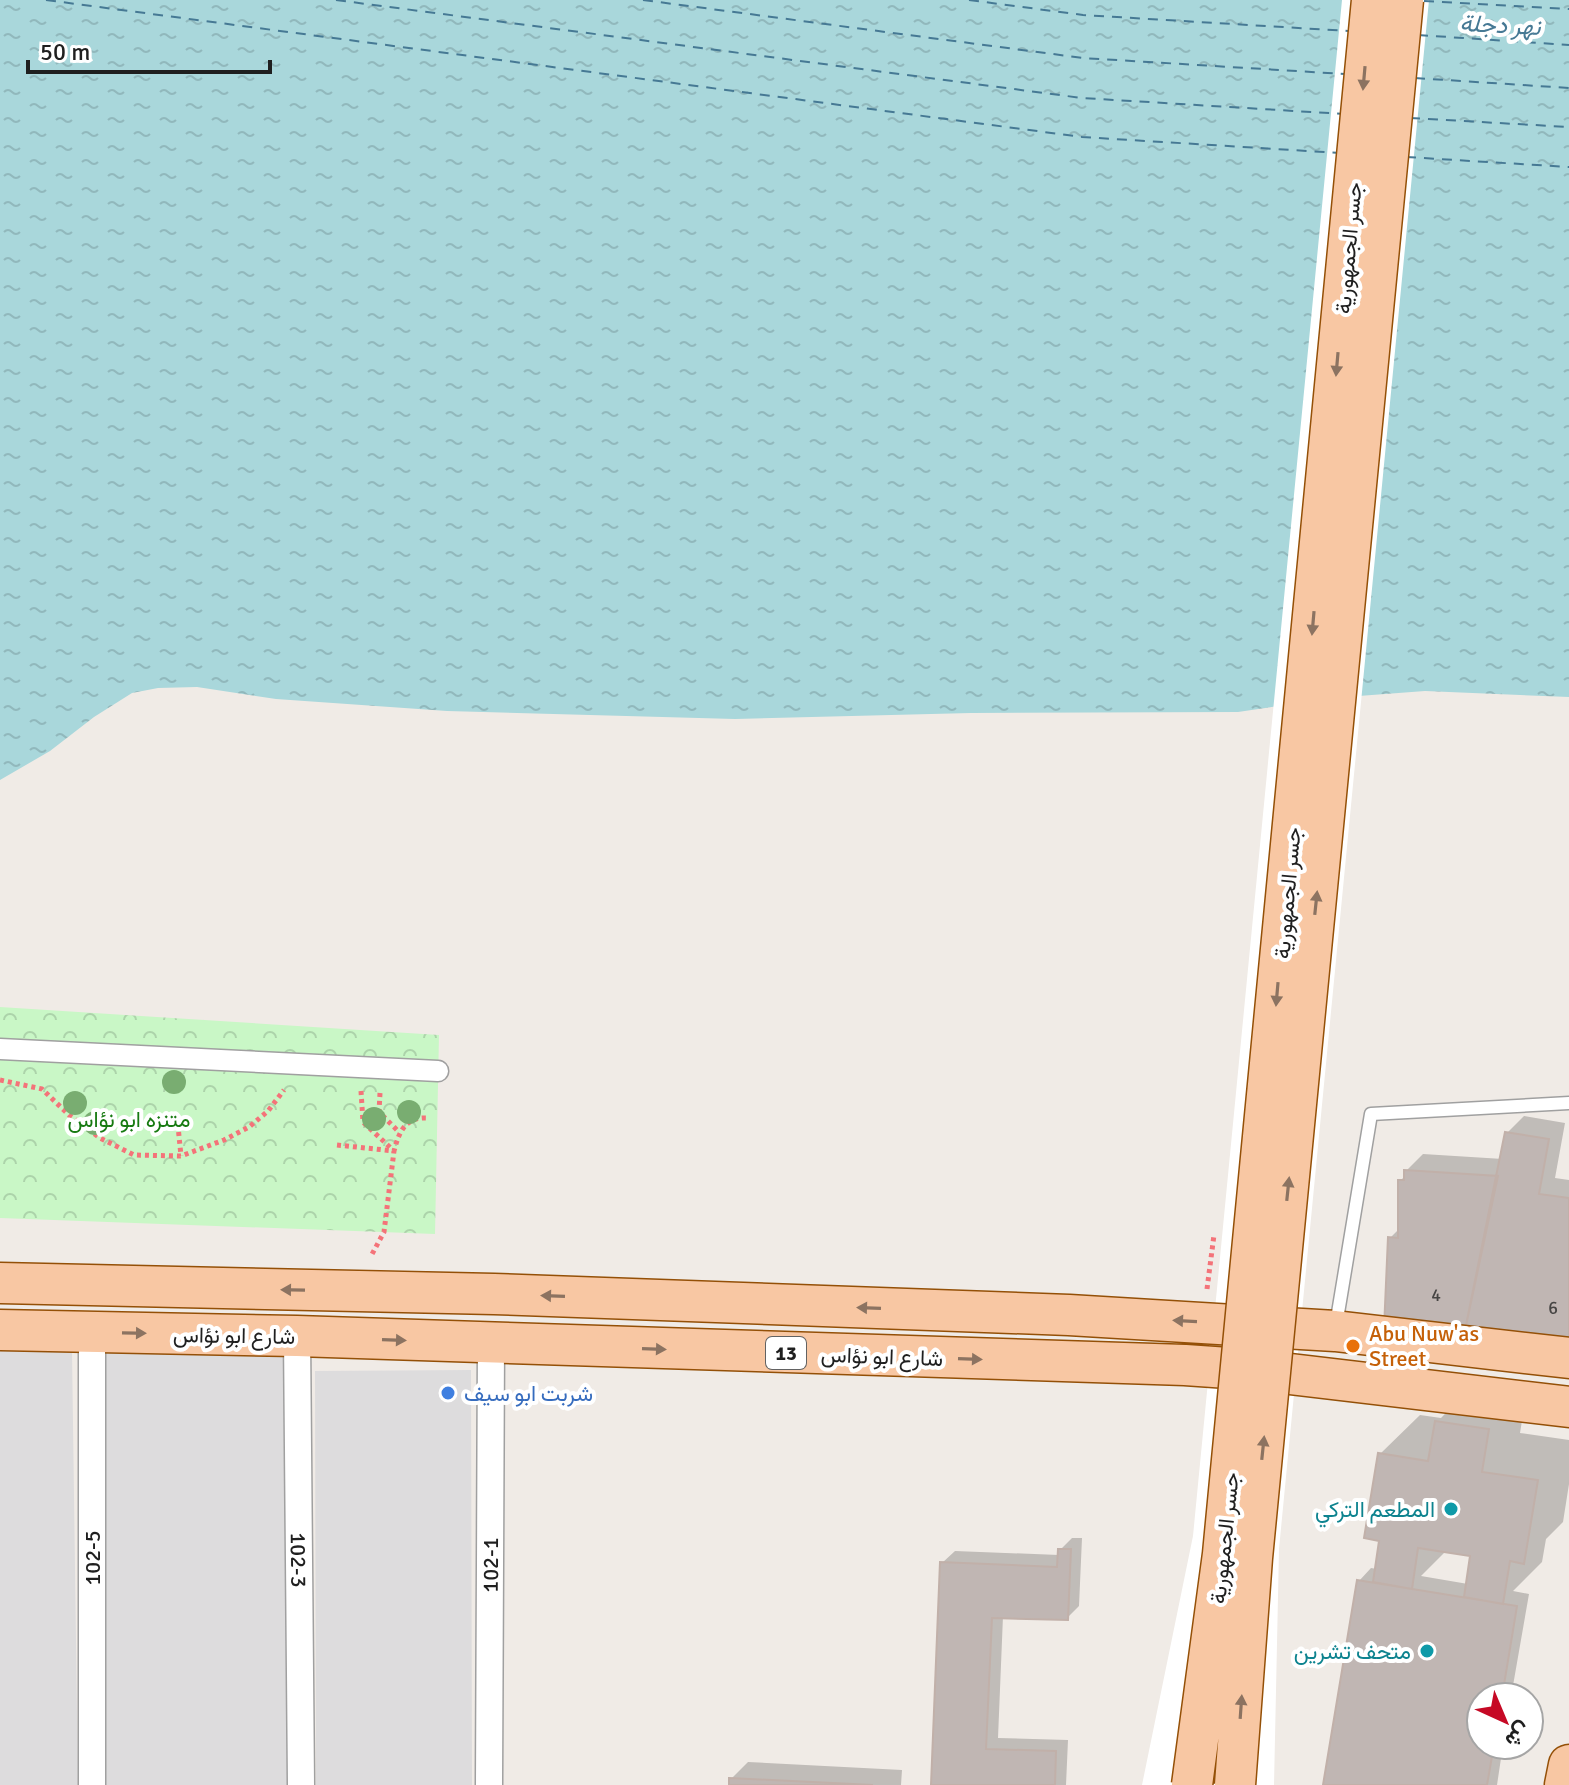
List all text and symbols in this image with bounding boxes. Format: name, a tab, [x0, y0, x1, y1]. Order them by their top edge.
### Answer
water label: نهر دجلة	[1459, 8, 1542, 42]
scale bar	[28, 24, 270, 74]
text: 50 m	[40, 37, 90, 67]
one-way arrow	[1358, 66, 1371, 91]
street label: جسر الجمهورية	[1329, 181, 1368, 315]
one-way arrow	[1331, 352, 1344, 377]
one-way arrow	[1306, 611, 1319, 636]
street label: جسر الجمهورية	[1268, 826, 1307, 960]
one-way arrow	[1310, 890, 1323, 915]
one-way arrow	[1271, 981, 1284, 1006]
park label: متنزه ابو نؤاس	[68, 1106, 190, 1133]
one-way arrow	[1282, 1177, 1295, 1202]
one-way arrow	[280, 1283, 305, 1296]
house number: 4	[1431, 1284, 1441, 1306]
one-way arrow	[540, 1290, 565, 1303]
house number: 6	[1548, 1297, 1558, 1319]
one-way arrow	[856, 1301, 881, 1314]
one-way arrow	[1172, 1314, 1197, 1327]
place label: Abu Nuw'as Street	[1369, 1320, 1479, 1372]
street label: شارع ابو نؤاس	[173, 1321, 295, 1351]
one-way arrow	[122, 1327, 147, 1339]
one-way arrow	[382, 1333, 407, 1346]
road number: 13	[766, 1337, 806, 1369]
marker: Abu Nuw'as Street	[1344, 1337, 1362, 1355]
street label: شارع ابو نؤاس	[820, 1341, 944, 1373]
one-way arrow	[642, 1342, 667, 1355]
one-way arrow	[958, 1353, 983, 1366]
place label: شربت ابو سيف	[464, 1380, 593, 1407]
marker: شربت ابو سيف	[439, 1384, 457, 1402]
one-way arrow	[1257, 1435, 1270, 1460]
street label: جسر الجمهورية	[1204, 1471, 1245, 1605]
place label: المطعم التركي	[1315, 1496, 1435, 1528]
marker: المطعم التركي	[1442, 1500, 1460, 1518]
street label: 102-5	[79, 1530, 106, 1586]
street label: 102-3	[285, 1532, 312, 1588]
street label: 102-1	[477, 1537, 504, 1593]
place label: متحف تشرين	[1294, 1638, 1411, 1665]
marker: متحف تشرين	[1418, 1642, 1436, 1660]
north arrow	[1465, 1681, 1545, 1761]
one-way arrow	[1234, 1694, 1247, 1719]
text: ش	[1500, 1716, 1537, 1754]

